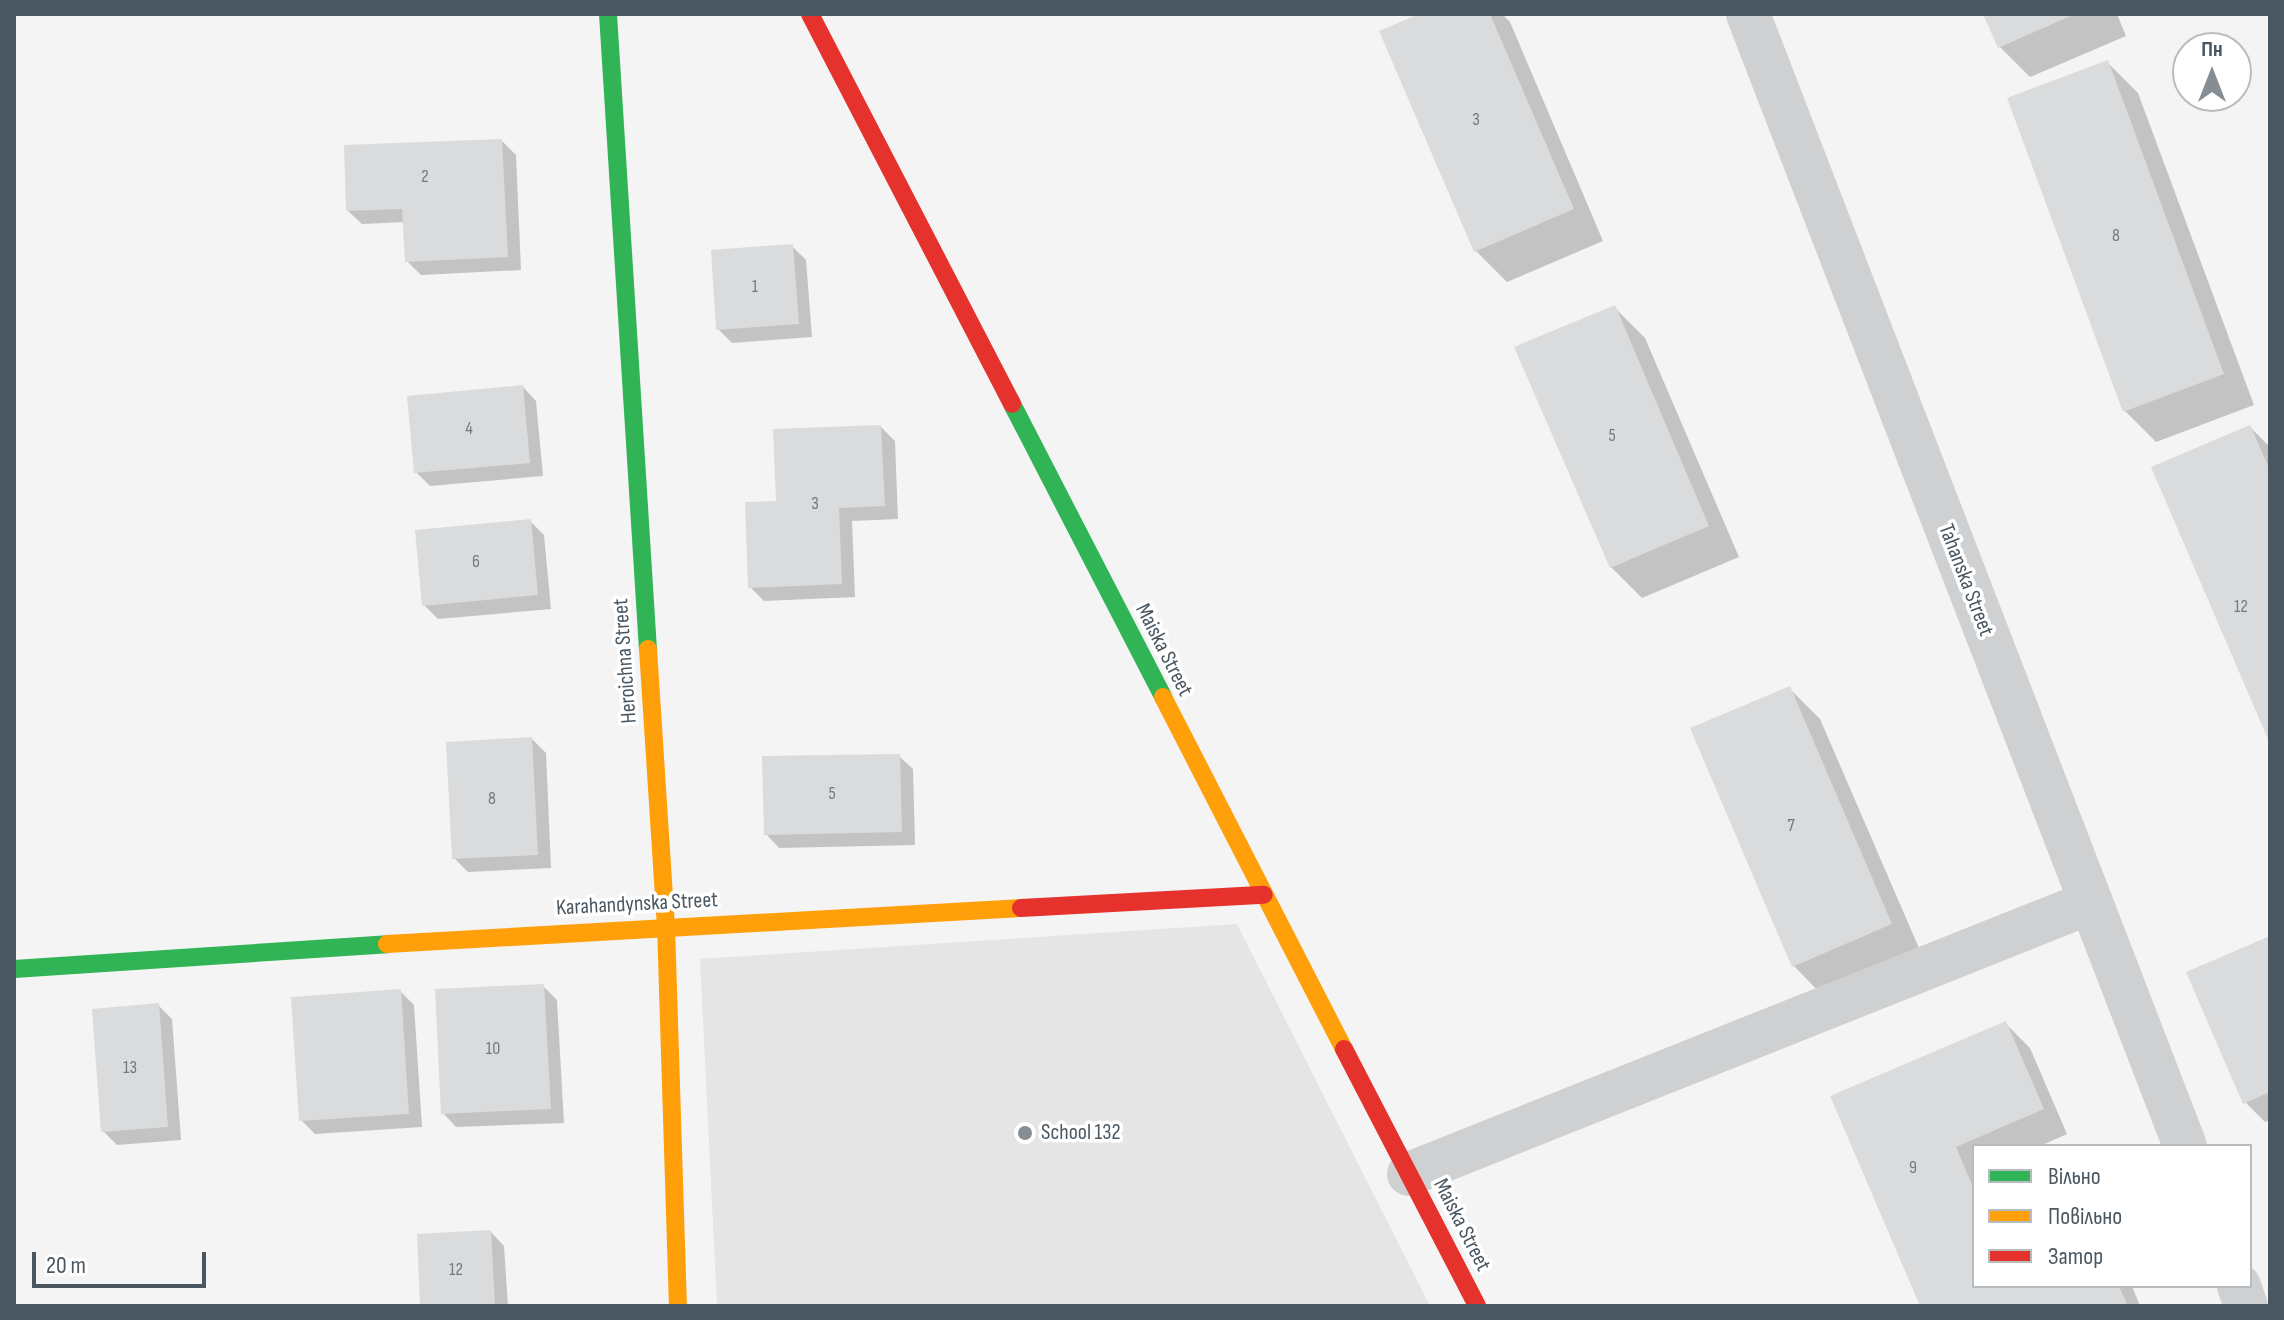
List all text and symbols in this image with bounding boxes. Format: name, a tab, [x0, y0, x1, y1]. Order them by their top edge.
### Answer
north arrow	[2172, 32, 2252, 112]
text: Пн	[2201, 36, 2223, 63]
house number: 3	[1472, 109, 1480, 131]
house number: 2	[421, 166, 429, 188]
house number: 8	[2112, 225, 2120, 247]
house number: 1	[752, 276, 758, 298]
house number: 4	[465, 418, 473, 440]
house number: 5	[1608, 425, 1616, 447]
house number: 3	[811, 493, 819, 515]
street label: Tahanska Street	[1933, 520, 1999, 640]
house number: 6	[472, 551, 480, 573]
house number: 12	[2234, 596, 2248, 618]
street label: Heroichna Street	[607, 598, 643, 724]
street label: Maiska Street	[1129, 599, 1199, 701]
house number: 5	[828, 783, 836, 805]
house number: 8	[488, 788, 496, 810]
house number: 7	[1787, 815, 1795, 837]
street label: Karahandynska Street	[556, 887, 718, 921]
house number: 10	[486, 1038, 500, 1060]
house number: 13	[123, 1057, 137, 1079]
place label: School 132	[1041, 1120, 1120, 1146]
marker: School 132	[1016, 1124, 1034, 1142]
legend	[1972, 1144, 2252, 1288]
house number: 9	[1909, 1157, 1917, 1179]
text: Вільно	[2048, 1162, 2101, 1191]
street label: Maiska Street	[1427, 1174, 1497, 1276]
text: Повільно	[2048, 1202, 2122, 1231]
scale bar	[36, 1236, 210, 1286]
text: Затор	[2048, 1242, 2103, 1271]
text: 20 m	[46, 1251, 86, 1280]
house number: 12	[449, 1259, 463, 1281]

